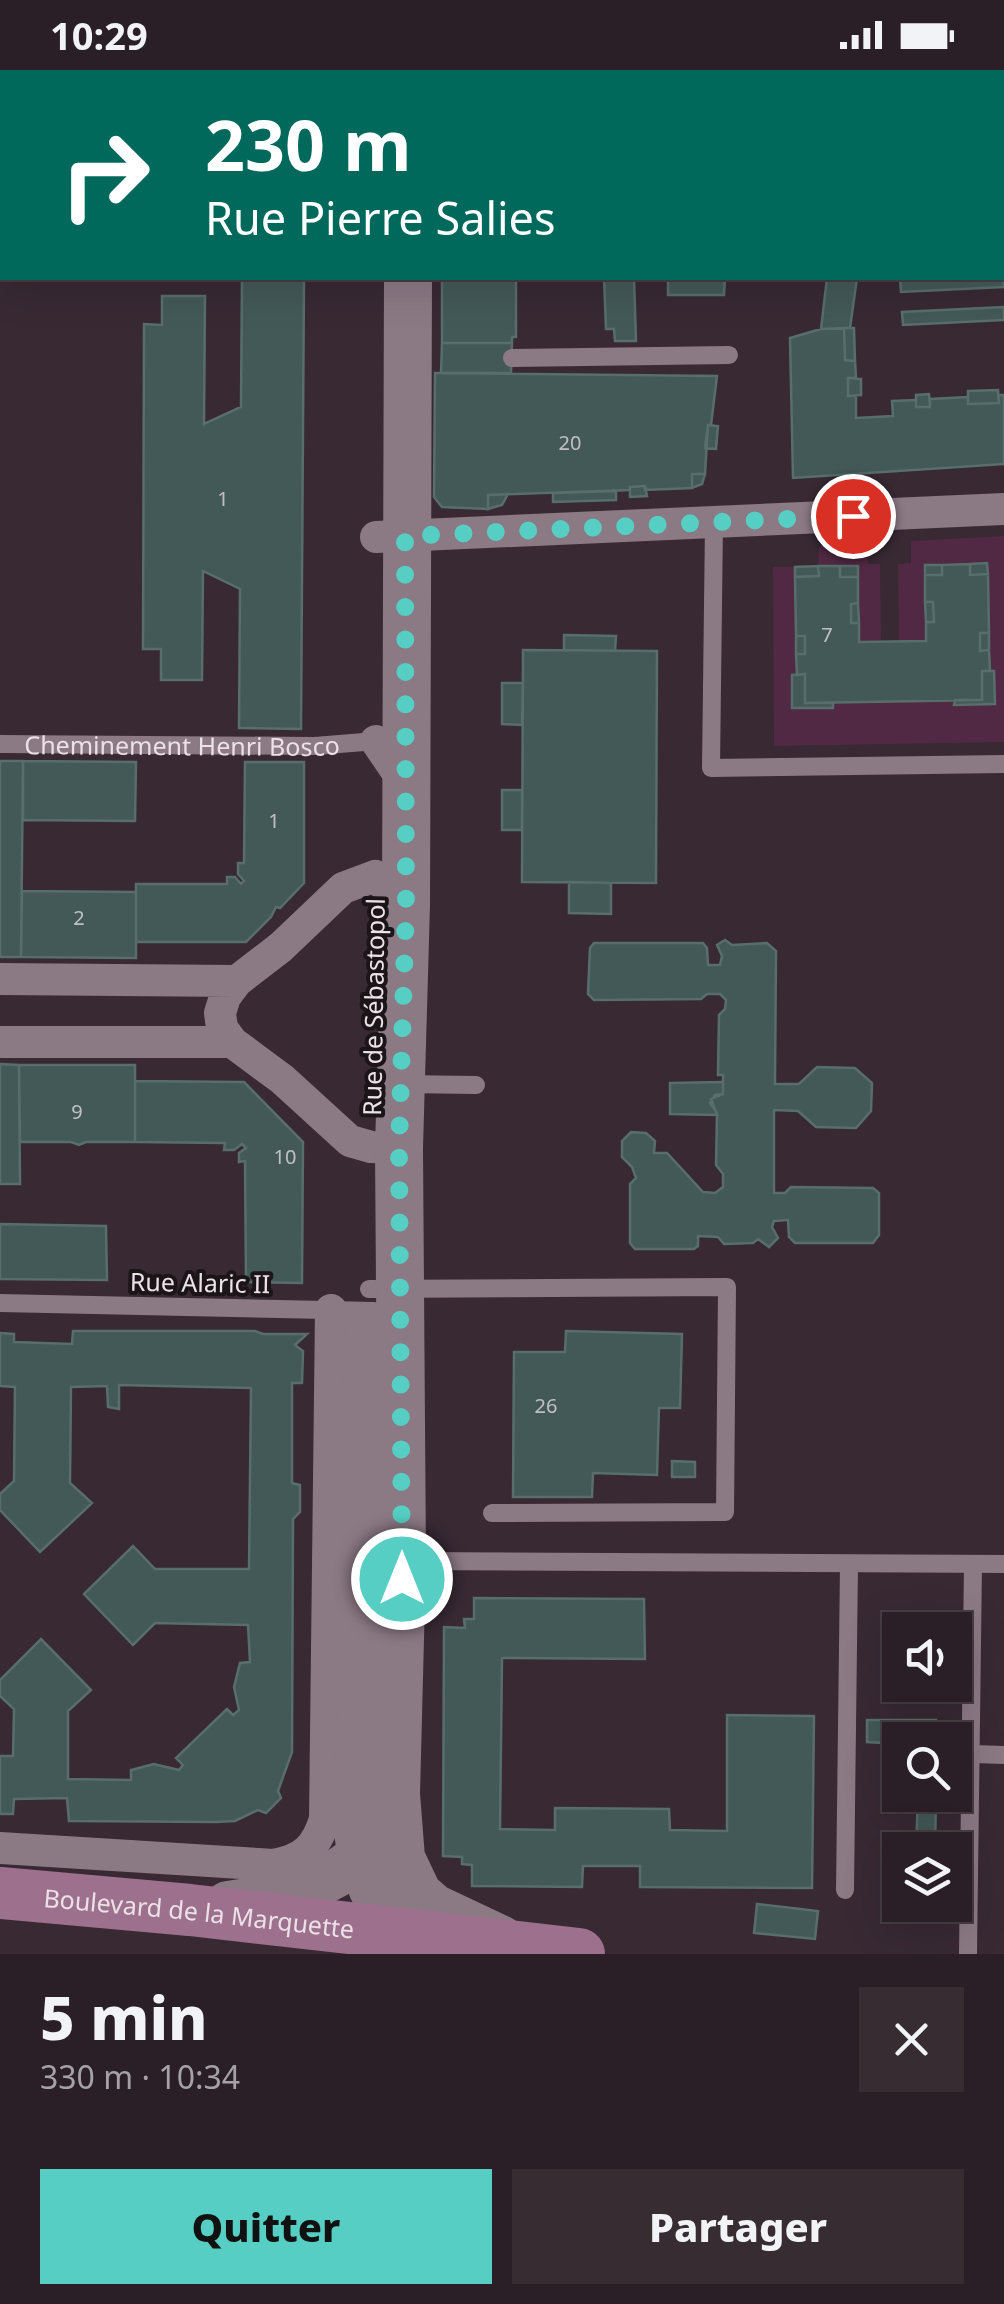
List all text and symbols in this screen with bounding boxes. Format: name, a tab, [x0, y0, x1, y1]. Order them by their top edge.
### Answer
text: 10:29	[50, 9, 148, 61]
text: 230 m	[205, 96, 412, 192]
icon: right	[40, 110, 170, 240]
text: Rue Pierre Salies	[205, 187, 556, 248]
house number: 20	[559, 429, 581, 456]
pin	[811, 474, 896, 559]
house number: 1	[217, 485, 229, 512]
icon: arrive	[826, 489, 881, 544]
house number: 7	[821, 621, 833, 648]
street label: Cheminement Henri Bosco	[24, 727, 341, 763]
house number: 1	[268, 807, 280, 834]
street label: Rue de Sébastopol	[354, 898, 392, 1116]
house number: 2	[73, 904, 85, 931]
house number: 9	[71, 1098, 83, 1125]
house number: 10	[274, 1143, 296, 1170]
street label: Rue Alaric II	[130, 1264, 270, 1300]
house number: 26	[535, 1392, 557, 1419]
position arrow	[350, 1527, 454, 1631]
map controls	[882, 1612, 972, 1922]
button: sound	[882, 1612, 972, 1702]
button: search	[882, 1722, 972, 1812]
button: layers	[882, 1832, 972, 1922]
street label: Boulevard de la Marquette	[42, 1880, 356, 1945]
text: 5 min	[40, 1976, 208, 2058]
button: close	[859, 1987, 964, 2092]
text: 330 m · 10:34	[40, 2055, 240, 2098]
button: Quitter	[40, 2169, 492, 2284]
button: Partager	[512, 2169, 964, 2284]

